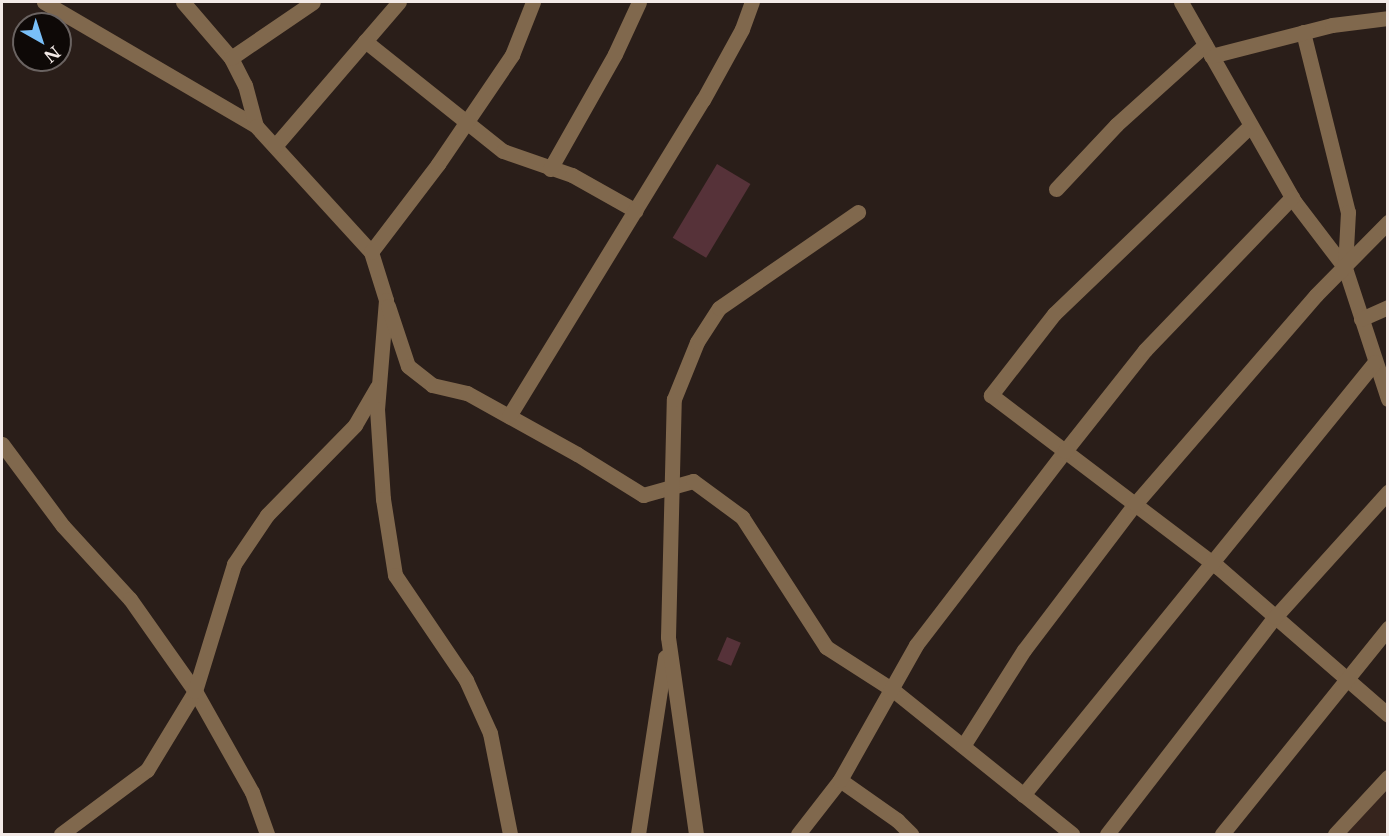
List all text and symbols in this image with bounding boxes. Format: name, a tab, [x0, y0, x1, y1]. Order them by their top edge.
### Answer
north arrow	[12, 12, 72, 72]
text: N	[40, 42, 64, 67]

